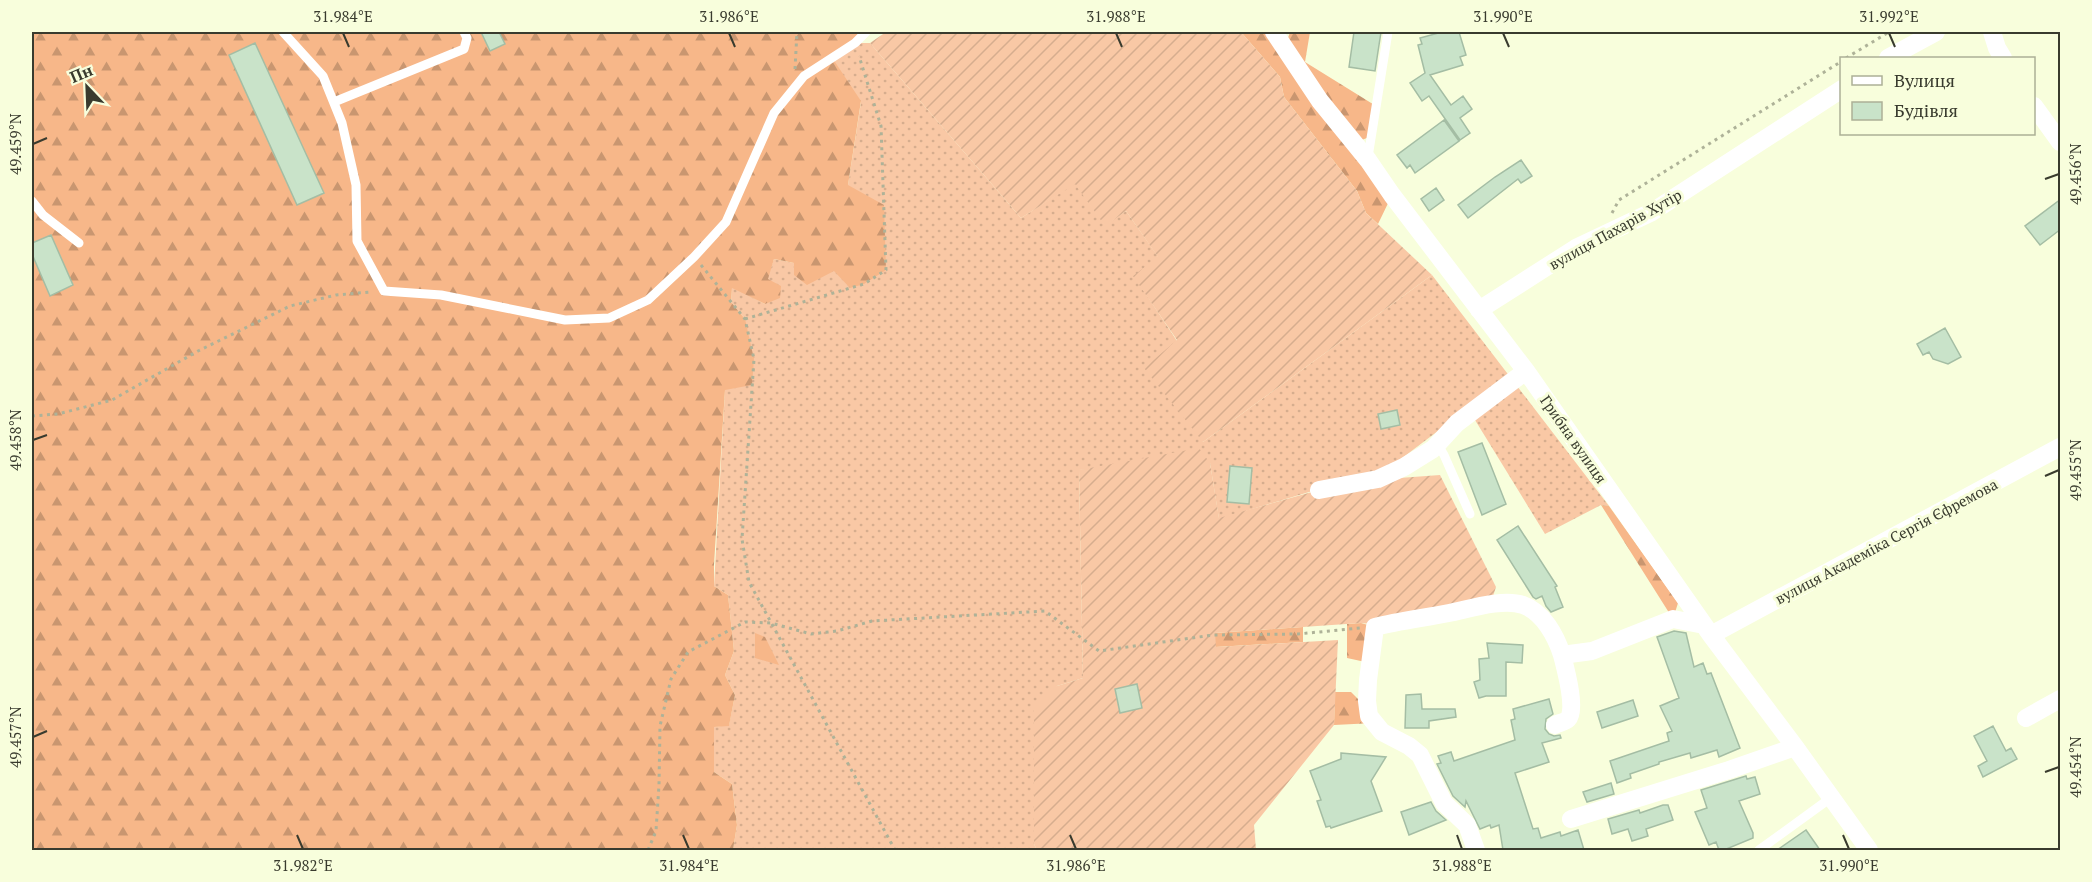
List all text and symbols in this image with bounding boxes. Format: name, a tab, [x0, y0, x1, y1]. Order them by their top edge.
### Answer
text: 31.984°E	[313, 6, 373, 26]
text: 31.986°E	[699, 6, 759, 26]
text: 31.988°E	[1086, 6, 1146, 26]
text: 31.990°E	[1473, 6, 1533, 26]
text: 31.992°E	[1859, 6, 1919, 26]
north arrow	[57, 57, 117, 117]
legend	[1840, 57, 2035, 135]
text: Пн	[66, 58, 96, 88]
text: Вулиця	[1894, 68, 1955, 92]
text: Будівля	[1894, 98, 1958, 122]
text: 49.459°N	[5, 113, 25, 175]
text: 49.456°N	[2065, 143, 2085, 205]
street label: вулиця Пахарів Хутір	[1545, 184, 1685, 274]
street label: Грибна вулиця	[1536, 391, 1612, 487]
text: 49.458°N	[5, 409, 25, 471]
text: 49.455°N	[2065, 439, 2085, 501]
street label: вулиця Академіка Сергія Єфремова	[1771, 473, 2001, 608]
text: 49.457°N	[5, 706, 25, 768]
text: 49.454°N	[2065, 736, 2085, 798]
text: 31.982°E	[273, 855, 333, 875]
text: 31.984°E	[659, 855, 719, 875]
text: 31.986°E	[1046, 855, 1106, 875]
text: 31.988°E	[1432, 855, 1492, 875]
text: 31.990°E	[1819, 855, 1879, 875]

